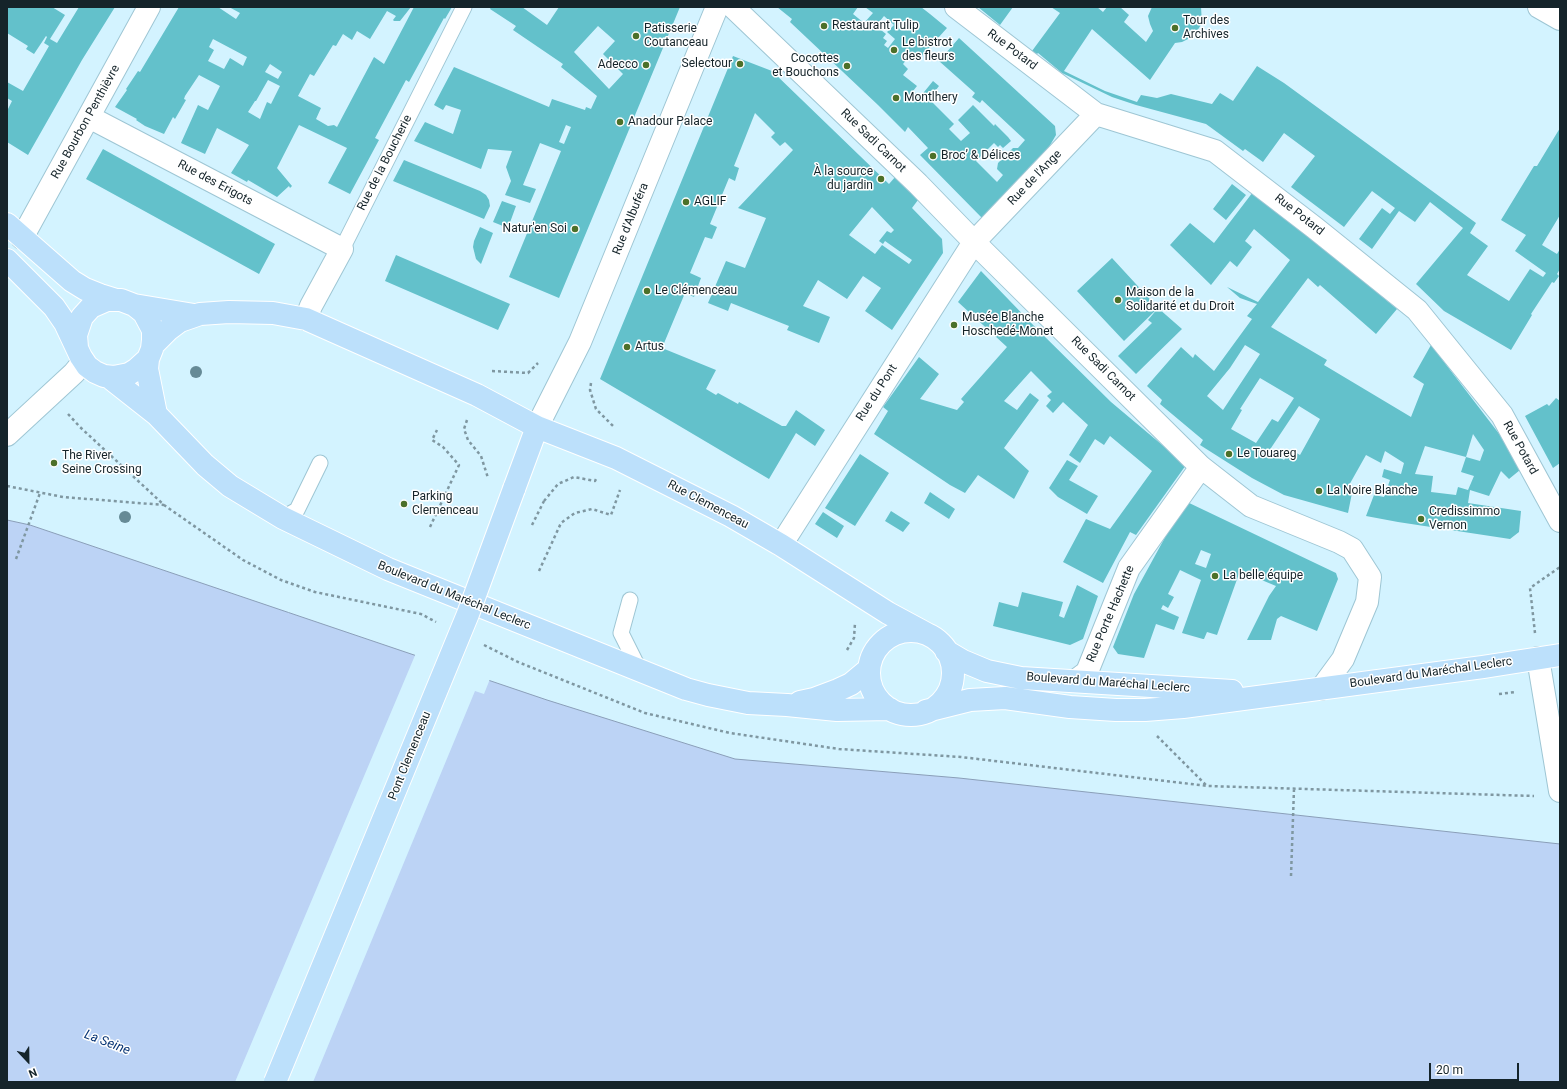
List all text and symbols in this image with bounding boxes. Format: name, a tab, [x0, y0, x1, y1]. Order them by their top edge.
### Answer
place label: Tour des Archives	[1183, 14, 1229, 42]
place label: Restaurant Tulip	[832, 19, 919, 33]
marker: Restaurant Tulip	[819, 21, 829, 31]
place label: Patisserie Coutanceau	[644, 22, 708, 50]
marker: Tour des Archives	[1170, 23, 1180, 33]
street label: Rue Potard	[984, 27, 1040, 73]
marker: Patisserie Coutanceau	[631, 31, 641, 41]
place label: Le bistrot des fleurs	[902, 36, 954, 64]
marker: Le bistrot des fleurs	[889, 45, 899, 55]
place label: Cocottes et Bouchons	[772, 52, 839, 80]
place label: Selectour	[682, 57, 732, 71]
place label: Adecco	[598, 58, 638, 72]
marker: Selectour	[735, 59, 745, 69]
marker: Adecco	[641, 60, 651, 70]
marker: Cocottes et Bouchons	[842, 61, 852, 71]
street label: Rue Bourbon Penthièvre	[49, 63, 123, 181]
place label: Montlhery	[904, 91, 958, 105]
marker: Montlhery	[891, 93, 901, 103]
street label: Rue Sadi Carnot	[837, 106, 909, 176]
street label: Rue de la Boucherie	[355, 113, 415, 213]
place label: Anadour Palace	[628, 115, 712, 129]
marker: Anadour Palace	[615, 117, 625, 127]
street label: Rue de l'Ange	[1005, 147, 1065, 209]
place label: Broc’ & Délices	[941, 149, 1020, 163]
marker: Broc’ & Délices	[928, 151, 938, 161]
street label: Rue des Erigots	[175, 157, 255, 209]
place label: À la source du jardin	[814, 165, 873, 193]
marker: À la source du jardin	[876, 174, 886, 184]
street label: Rue d'Albuféra	[610, 181, 652, 257]
street label: Rue Potard	[1271, 191, 1327, 239]
place label: AGLIF	[694, 195, 726, 209]
marker: AGLIF	[681, 197, 691, 207]
place label: Natur'en Soi	[503, 222, 567, 236]
marker: Natur'en Soi	[570, 224, 580, 234]
place label: Le Clémenceau	[655, 284, 737, 298]
marker: Le Clémenceau	[642, 286, 652, 296]
place label: Maison de la Solidarité et du Droit	[1126, 286, 1234, 314]
marker: Maison de la Solidarité et du Droit	[1113, 295, 1123, 305]
place label: Musée Blanche Hoschedé-Monet	[962, 311, 1054, 339]
marker: Musée Blanche Hoschedé-Monet	[949, 320, 959, 330]
street label: Rue Sadi Carnot	[1068, 334, 1138, 404]
place label: Artus	[635, 340, 664, 354]
marker: Artus	[622, 342, 632, 352]
street label: Rue du Pont	[853, 362, 901, 424]
street label: Rue Potard	[1499, 419, 1541, 477]
place label: Le Touareg	[1237, 447, 1296, 461]
place label: The River Seine Crossing	[62, 449, 142, 477]
marker: Le Touareg	[1224, 449, 1234, 459]
marker: The River Seine Crossing	[49, 458, 59, 468]
street label: Rue Clemenceau	[665, 478, 751, 532]
place label: La Noire Blanche	[1327, 484, 1417, 498]
marker: La Noire Blanche	[1314, 486, 1324, 496]
place label: Parking Clemenceau	[412, 490, 478, 518]
marker: Parking Clemenceau	[399, 499, 409, 509]
place label: Credissimmo Vernon	[1429, 505, 1500, 533]
marker: Credissimmo Vernon	[1416, 514, 1426, 524]
street label: Boulevard du Maréchal Leclerc	[375, 559, 533, 633]
street label: Rue Porte Hachette	[1084, 563, 1138, 665]
place label: La belle équipe	[1223, 569, 1303, 583]
marker: La belle équipe	[1210, 571, 1220, 581]
street label: Boulevard du Maréchal Leclerc	[1349, 654, 1513, 692]
street label: Boulevard du Maréchal Leclerc	[1026, 670, 1190, 696]
street label: Pont Clemenceau	[386, 710, 434, 802]
water label: La Seine	[82, 1027, 132, 1059]
north arrow	[8, 1041, 48, 1081]
scale bar	[1431, 1055, 1521, 1081]
text: 20 m	[1436, 1063, 1463, 1077]
text: N	[27, 1065, 39, 1080]

